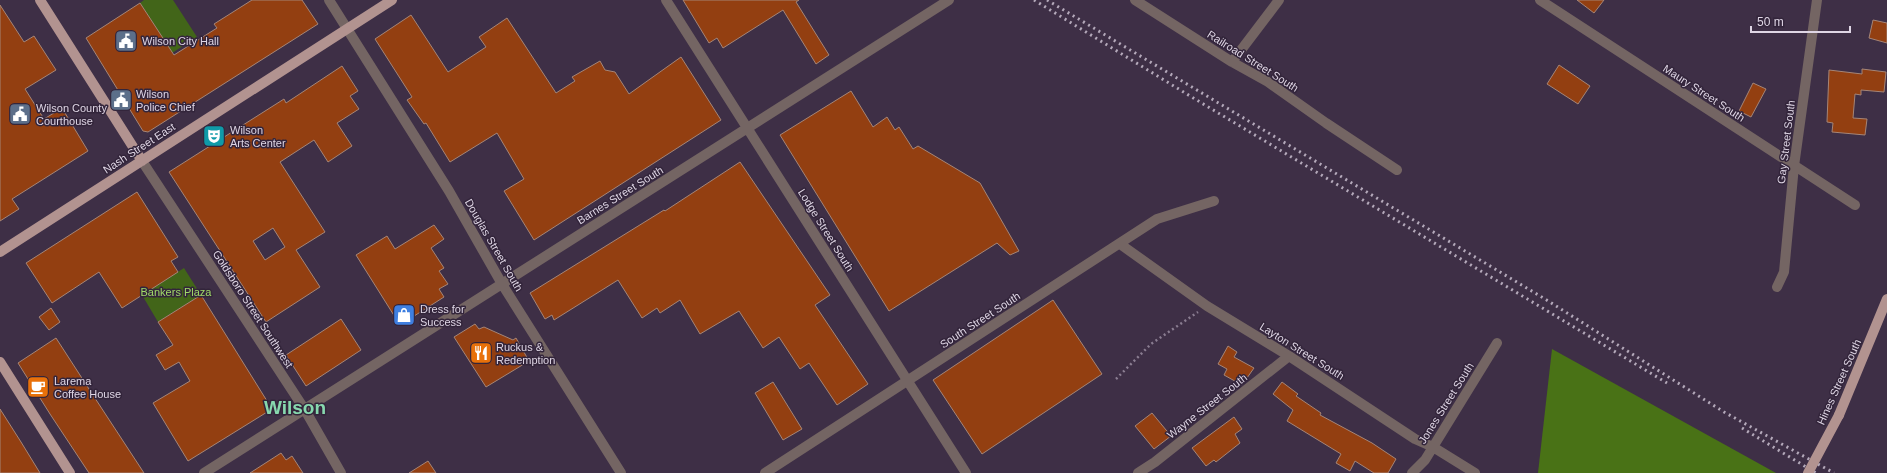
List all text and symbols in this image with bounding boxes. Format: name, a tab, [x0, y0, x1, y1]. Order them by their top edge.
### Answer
scale bar	[1751, 8, 1850, 34]
text: 50 m	[1757, 15, 1784, 29]
public building icon: Wilson City Hall	[113, 28, 139, 54]
street label: Railroad Street South	[1205, 28, 1301, 94]
place label: Wilson City Hall	[142, 35, 219, 47]
street label: Maury Street South	[1661, 62, 1747, 124]
public building icon: Wilson Police Chief	[108, 87, 134, 113]
place label: Wilson Police Chief	[136, 88, 196, 113]
street label: Gay Street South	[1775, 99, 1797, 185]
public building icon: Wilson County Courthouse	[7, 101, 33, 127]
place label: Wilson County Courthouse	[36, 102, 107, 127]
street label: Nash Street East	[101, 120, 177, 176]
theatre icon: Wilson Arts Center	[201, 123, 227, 149]
place label: Wilson Arts Center	[230, 124, 286, 149]
street label: Barnes Street South	[575, 164, 665, 226]
street label: Lodge Street South	[796, 187, 856, 273]
street label: Douglas Street South	[463, 197, 525, 293]
street label: Goldsboro Street Southwest	[211, 248, 295, 370]
park label: Bankers Plaza	[141, 286, 212, 298]
street label: South Street South	[938, 290, 1022, 350]
shop icon: Dress for Success	[391, 302, 417, 328]
place label: Dress for Success	[420, 303, 465, 328]
street label: Layton Street South	[1258, 320, 1346, 382]
street label: Hines Street South	[1815, 337, 1863, 427]
restaurant icon: Ruckus & Redemption	[468, 340, 494, 366]
place label: Ruckus & Redemption	[496, 341, 555, 366]
street label: Jones Street South	[1416, 360, 1476, 446]
street label: Wayne Street South	[1165, 371, 1249, 441]
cafe icon: Larema Coffee House	[25, 374, 51, 400]
place label: Larema Coffee House	[54, 375, 121, 400]
district label: Wilson	[264, 397, 326, 418]

